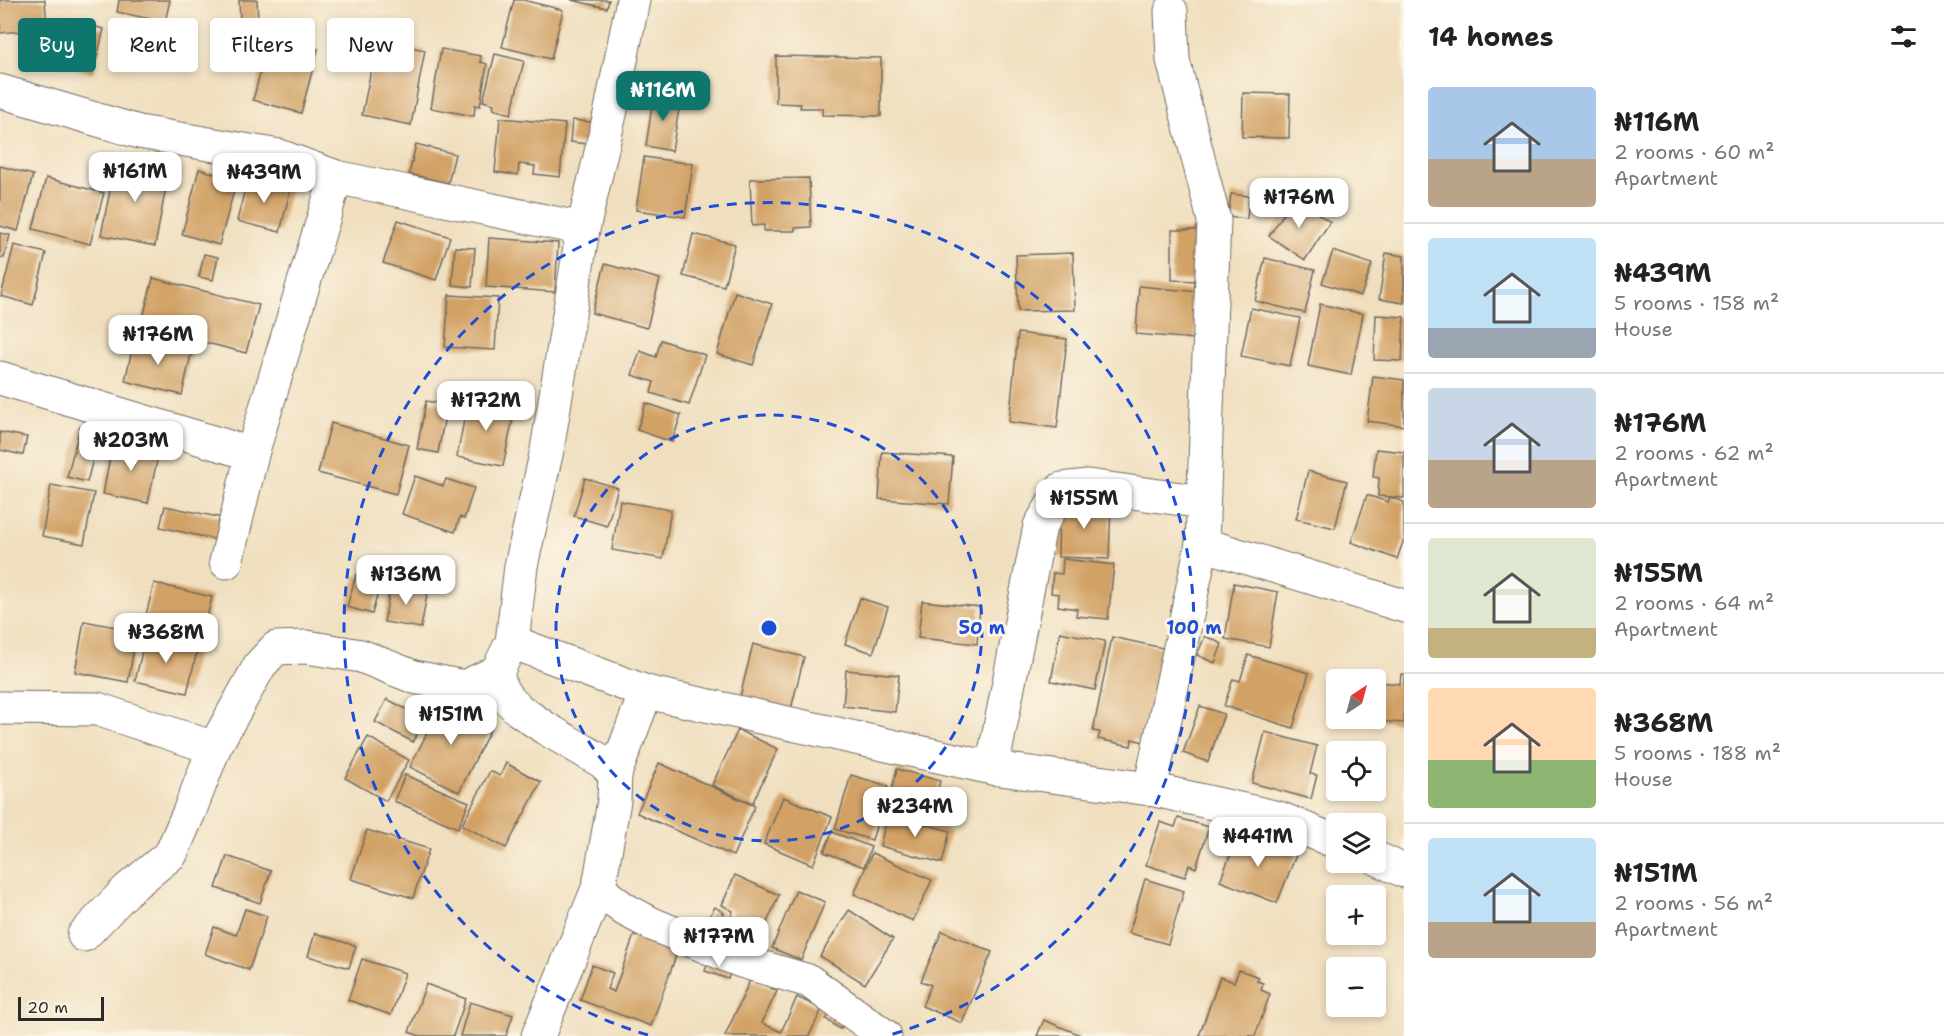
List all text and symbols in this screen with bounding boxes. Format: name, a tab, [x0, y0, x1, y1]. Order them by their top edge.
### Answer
chip: Buy	[18, 18, 96, 72]
chip: Rent	[108, 18, 198, 72]
chip: Filters	[210, 18, 315, 72]
chip: New	[327, 18, 414, 72]
text: 14 homes	[1428, 19, 1554, 54]
icon: filters	[1887, 20, 1920, 53]
pin: ₦116M	[621, 71, 705, 122]
text: ₦116M	[630, 77, 696, 103]
text: ₦116M	[1614, 104, 1699, 139]
icon: home	[1476, 111, 1548, 183]
text: 2 rooms · 60 m²	[1614, 139, 1774, 165]
pin: ₦161M	[93, 152, 177, 203]
pin: ₦439M	[222, 153, 306, 204]
text: ₦161M	[103, 158, 167, 184]
text: ₦439M	[227, 159, 301, 185]
text: Apartment	[1614, 165, 1718, 191]
pin: ₦176M	[1257, 178, 1341, 229]
text: ₦176M	[1263, 184, 1335, 210]
text: ₦439M	[1614, 255, 1711, 290]
icon: home	[1476, 262, 1548, 334]
text: 5 rooms · 158 m²	[1614, 290, 1779, 316]
pin: ₦176M	[116, 315, 200, 366]
text: House	[1614, 316, 1673, 342]
text: ₦176M	[122, 321, 194, 347]
pin: ₦172M	[444, 381, 528, 432]
text: ₦172M	[451, 387, 521, 413]
text: ₦176M	[1614, 405, 1706, 440]
icon: home	[1476, 412, 1548, 484]
pin: ₦203M	[89, 421, 173, 472]
text: ₦203M	[93, 427, 169, 453]
text: 2 rooms · 62 m²	[1614, 440, 1774, 466]
text: Apartment	[1614, 466, 1718, 492]
pin: ₦155M	[1042, 479, 1126, 530]
text: ₦155M	[1050, 485, 1118, 511]
pin: ₦136M	[364, 555, 448, 606]
text: ₦155M	[1614, 555, 1703, 590]
text: ₦136M	[370, 561, 442, 587]
icon: home	[1476, 562, 1548, 634]
text: 2 rooms · 64 m²	[1614, 590, 1774, 616]
pin: ₦368M	[124, 613, 208, 664]
text: 50 m	[959, 616, 1006, 640]
text: 100 m	[1166, 616, 1222, 640]
text: Apartment	[1614, 616, 1718, 642]
centre of rings	[759, 618, 779, 638]
text: ₦368M	[128, 619, 204, 645]
north arrow	[1326, 669, 1386, 729]
map controls	[1326, 669, 1386, 1017]
pin: ₦151M	[409, 695, 493, 746]
text: ₦151M	[419, 701, 483, 727]
text: ₦368M	[1614, 705, 1713, 740]
icon: home	[1476, 712, 1548, 784]
text: 5 rooms · 188 m²	[1614, 740, 1781, 766]
button: locate	[1326, 741, 1386, 801]
text: House	[1614, 766, 1673, 792]
pin: ₦234M	[873, 787, 957, 838]
text: ₦234M	[877, 793, 953, 819]
button: layers	[1326, 813, 1386, 873]
pin: ₦441M	[1216, 817, 1300, 868]
text: ₦441M	[1223, 823, 1293, 849]
text: ₦151M	[1614, 855, 1698, 890]
icon: home	[1476, 862, 1548, 934]
button: +	[1326, 885, 1386, 945]
text: 2 rooms · 56 m²	[1614, 890, 1773, 916]
text: Apartment	[1614, 916, 1718, 942]
pin: ₦177M	[677, 917, 761, 968]
text: ₦177M	[684, 923, 754, 949]
button: −	[1326, 957, 1386, 1017]
scale bar	[18, 994, 104, 1022]
text: 20 m	[27, 997, 68, 1018]

